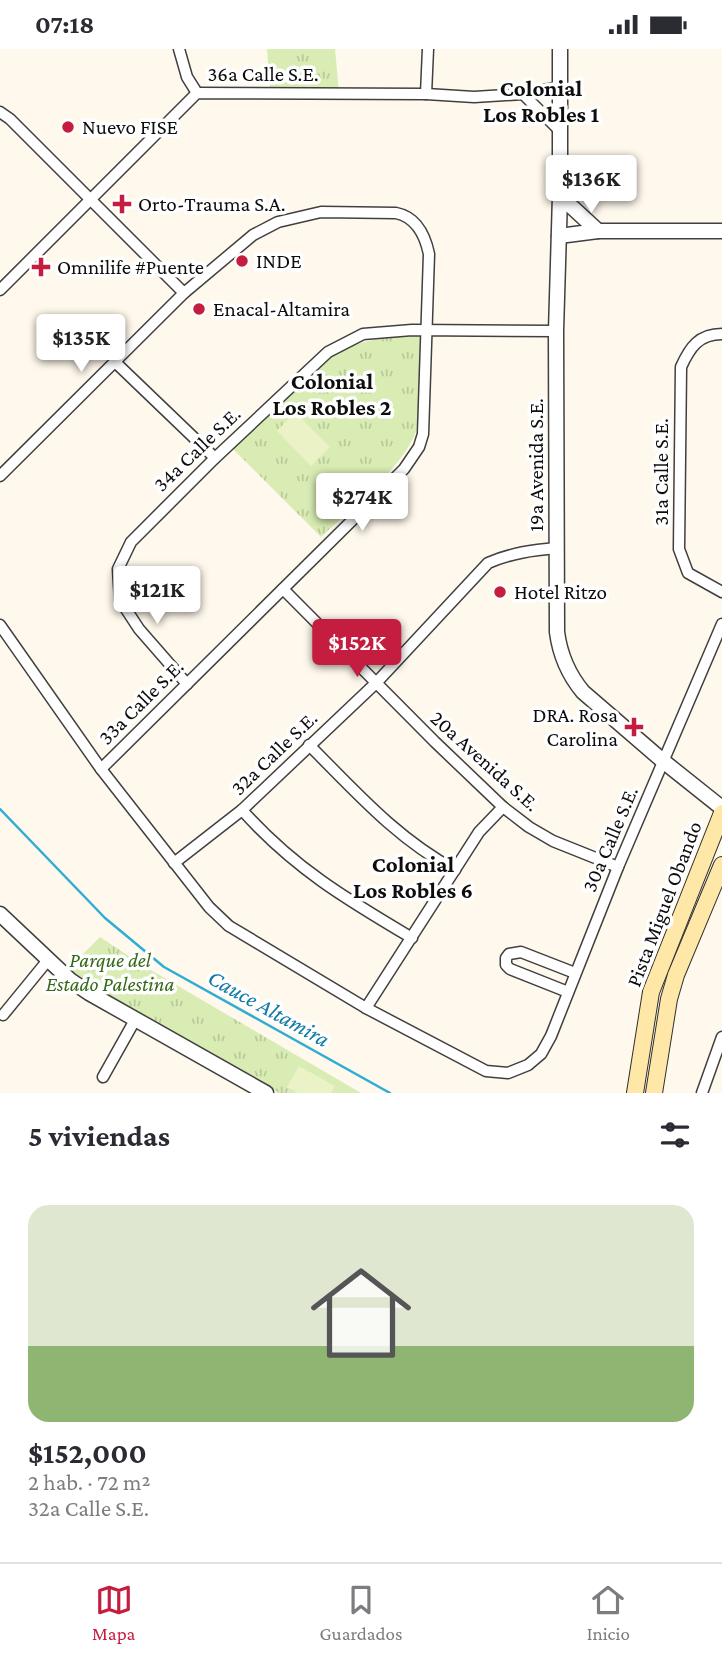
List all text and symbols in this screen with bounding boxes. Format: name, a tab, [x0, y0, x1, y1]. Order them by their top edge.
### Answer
text: 07:18	[35, 10, 94, 39]
street label: 36a Calle S.E.	[207, 62, 319, 86]
district label: Colonial Los Robles 1	[483, 75, 599, 127]
place label: Nuevo FISE	[82, 115, 178, 139]
marker: Nuevo FISE	[60, 119, 76, 135]
pin: $136K	[542, 155, 640, 215]
text: $136K	[562, 165, 620, 191]
place label: Orto-Trauma S.A.	[138, 192, 286, 216]
marker: Orto-Trauma S.A.	[112, 194, 132, 214]
place label: INDE	[256, 249, 302, 273]
marker: INDE	[234, 253, 250, 269]
place label: Omnilife #Puente	[57, 255, 204, 279]
marker: Omnilife #Puente	[31, 257, 51, 277]
place label: Enacal-Altamira	[213, 297, 350, 321]
marker: Enacal-Altamira	[191, 301, 207, 317]
pin: $135K	[32, 315, 130, 374]
text: $135K	[52, 324, 110, 350]
district label: Colonial Los Robles 2	[272, 368, 392, 420]
street label: 19a Avenida S.E.	[524, 398, 548, 532]
street label: 34a Calle S.E.	[149, 402, 245, 496]
street label: 31a Calle S.E.	[649, 418, 673, 526]
pin: $274K	[313, 473, 411, 533]
text: $274K	[332, 483, 392, 509]
pin: $121K	[108, 567, 206, 626]
text: $121K	[129, 576, 185, 602]
place label: Hotel Ritzo	[514, 580, 607, 604]
marker: Hotel Ritzo	[492, 584, 508, 600]
pin: $152K	[308, 619, 406, 679]
text: $152K	[328, 629, 386, 655]
street label: 33a Calle S.E.	[93, 654, 189, 750]
place label: DRA. Rosa Carolina	[532, 703, 618, 751]
street label: 32a Calle S.E.	[226, 706, 322, 800]
street label: 20a Avenida S.E.	[426, 706, 544, 816]
marker: DRA. Rosa Carolina	[624, 717, 644, 737]
street label: 30a Calle S.E.	[577, 783, 643, 895]
street label: Pista Miguel Obando	[621, 818, 707, 990]
district label: Colonial Los Robles 6	[353, 851, 473, 903]
park label: Parque del Estado Palestina	[46, 948, 174, 996]
water label: Cauce Altamira	[204, 964, 334, 1052]
icon: filters	[656, 1116, 694, 1154]
text: 5 viviendas	[28, 1119, 170, 1152]
icon: home	[298, 1250, 424, 1376]
text: $152,000	[28, 1436, 147, 1469]
text: 2 hab. · 72 m²	[28, 1469, 151, 1495]
text: 32a Calle S.E.	[28, 1495, 149, 1521]
tab: Mapa	[92, 1581, 135, 1644]
tab: Guardados	[320, 1581, 403, 1644]
tab: Inicio	[587, 1581, 630, 1644]

